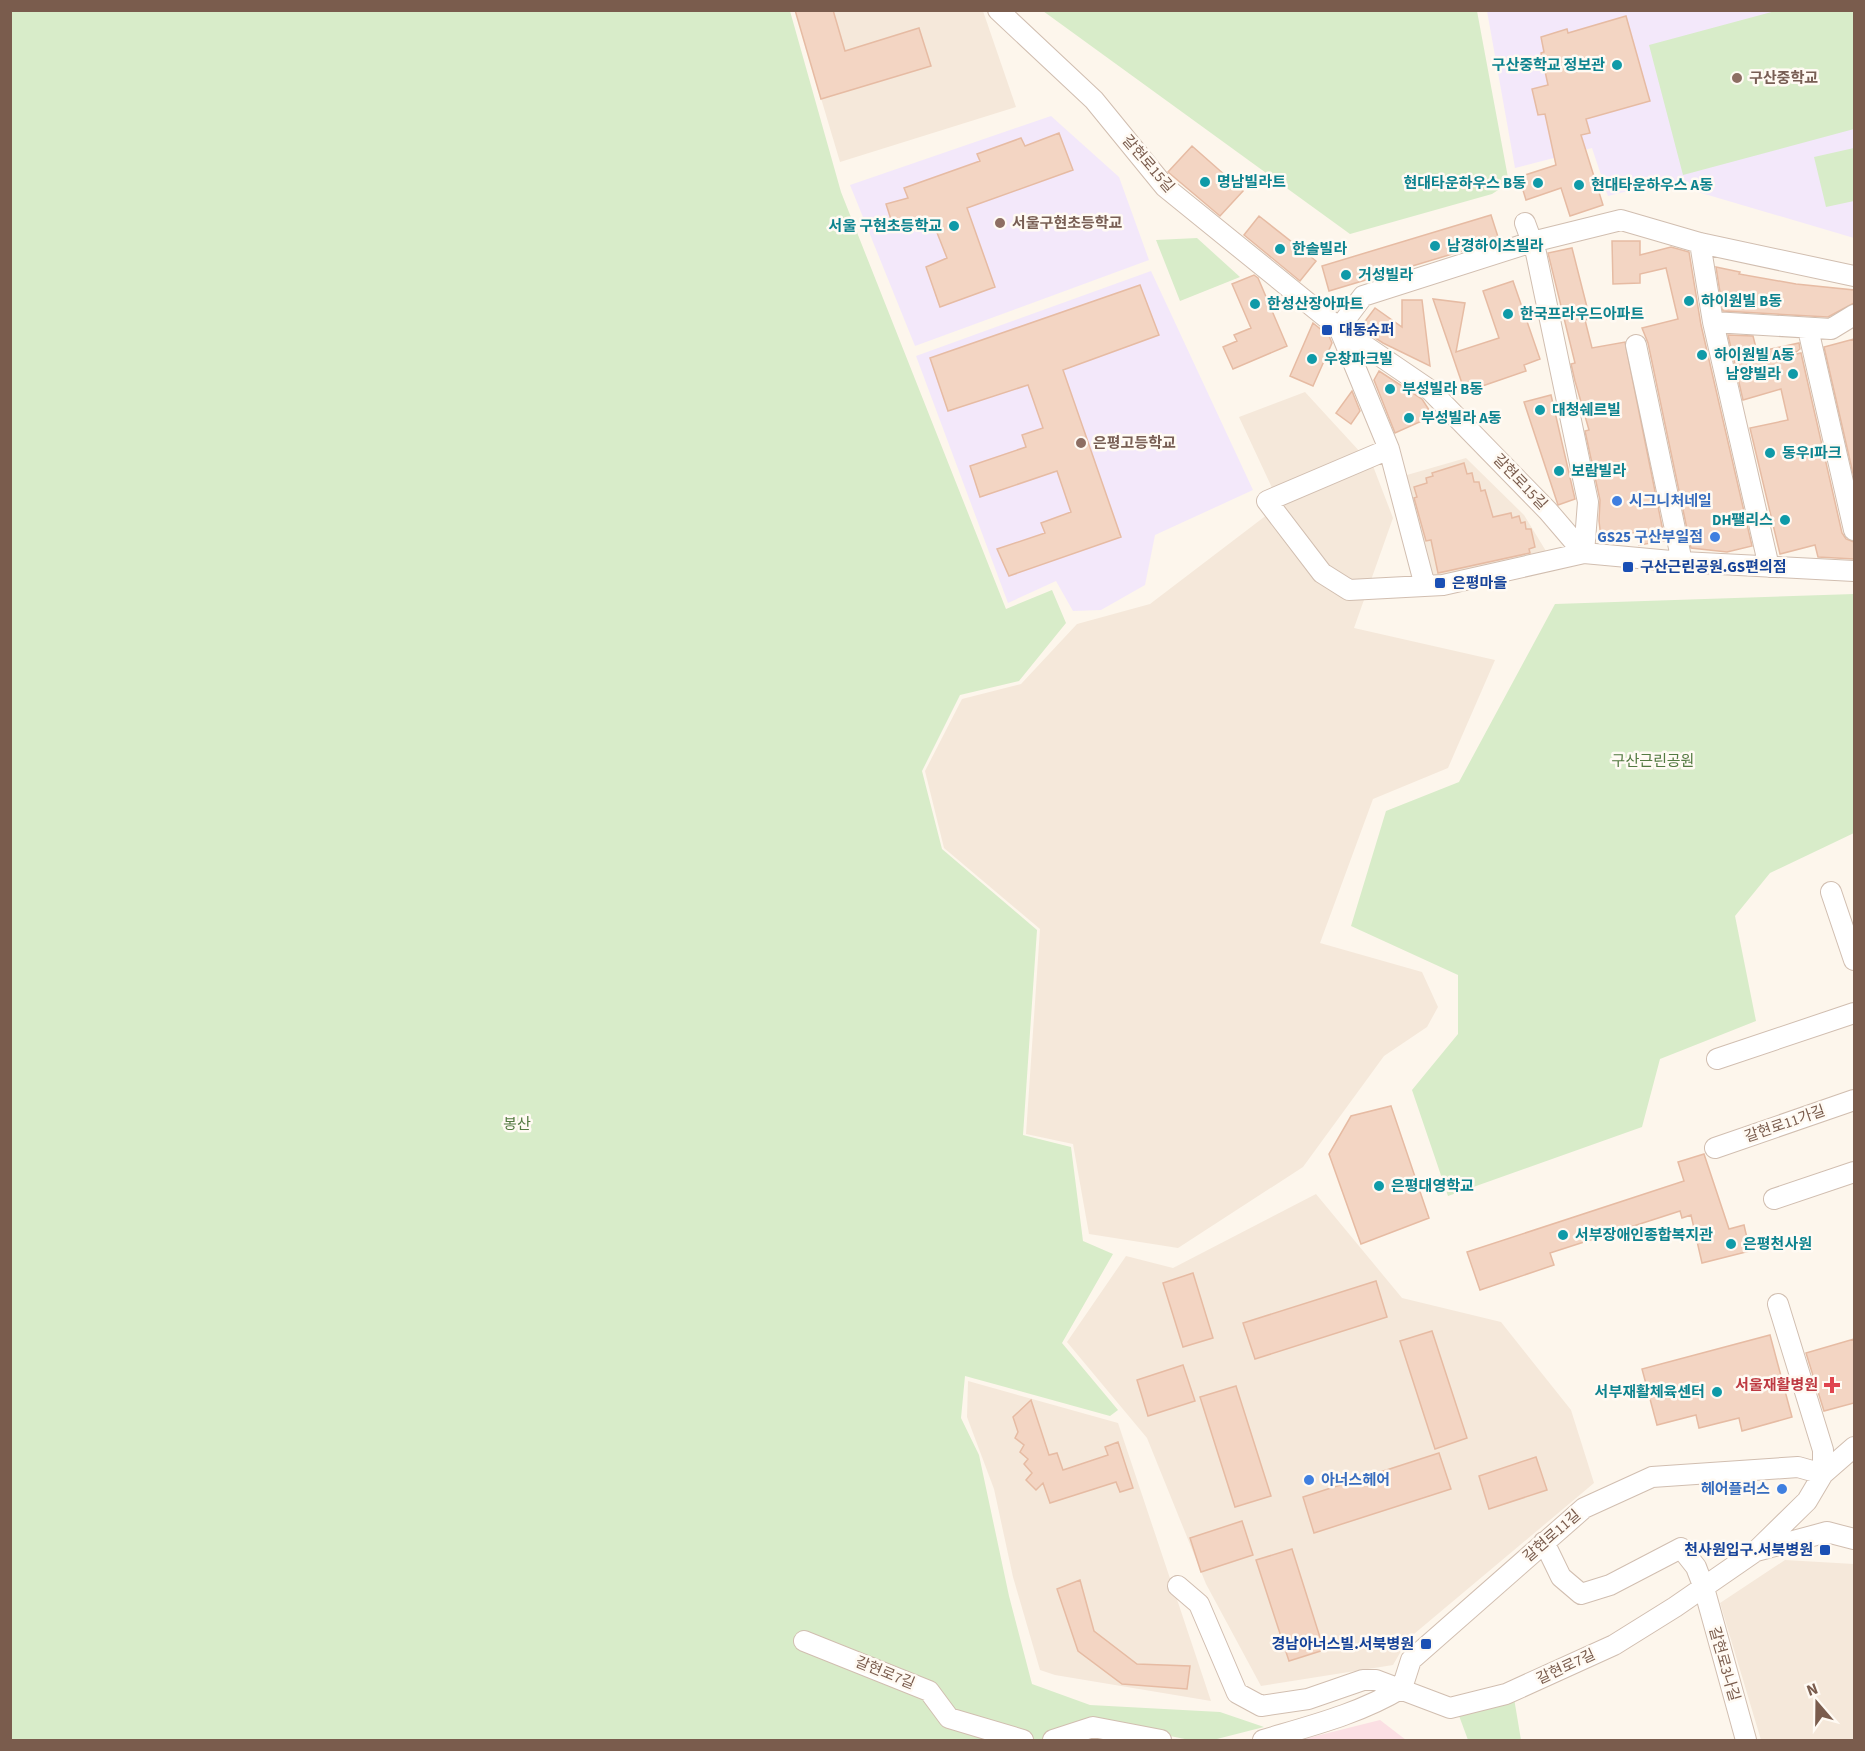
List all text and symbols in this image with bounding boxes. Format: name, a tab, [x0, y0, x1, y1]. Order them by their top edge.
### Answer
place label: 구산중학교 정보관	[1492, 55, 1605, 76]
marker: 구산중학교 정보관	[1610, 58, 1624, 72]
place label: 구산중학교	[1749, 68, 1818, 89]
marker: 구산중학교	[1730, 71, 1744, 85]
street label: 갈현로15길	[1117, 131, 1179, 197]
place label: 명남빌라트	[1217, 172, 1286, 193]
place label: 현대타운하우스 B동	[1404, 173, 1526, 194]
marker: 명남빌라트	[1198, 175, 1212, 189]
place label: 현대타운하우스 A동	[1591, 175, 1713, 196]
marker: 현대타운하우스 B동	[1531, 176, 1545, 190]
marker: 현대타운하우스 A동	[1572, 178, 1586, 192]
place label: 서울구현초등학교	[1012, 213, 1123, 234]
place label: 서울 구현초등학교	[829, 216, 942, 237]
marker: 서울구현초등학교	[993, 216, 1007, 230]
marker: 서울 구현초등학교	[947, 219, 961, 233]
place label: 남경하이츠빌라	[1447, 236, 1544, 257]
place label: 한솔빌라	[1292, 239, 1347, 260]
marker: 남경하이츠빌라	[1428, 239, 1442, 253]
marker: 한솔빌라	[1273, 242, 1287, 256]
place label: 거성빌라	[1358, 265, 1413, 286]
marker: 거성빌라	[1339, 268, 1353, 282]
place label: 하이원빌 B동	[1701, 291, 1782, 312]
place label: 한성산장아파트	[1267, 294, 1364, 315]
marker: 하이원빌 B동	[1682, 294, 1696, 308]
marker: 한성산장아파트	[1248, 297, 1262, 311]
place label: 한국프라우드아파트	[1520, 304, 1644, 325]
marker: 한국프라우드아파트	[1501, 307, 1515, 321]
place label: 대동슈퍼	[1339, 320, 1394, 341]
marker: 대동슈퍼	[1320, 323, 1334, 337]
place label: 하이원빌 A동	[1714, 345, 1795, 366]
marker: 하이원빌 A동	[1695, 348, 1709, 362]
place label: 우창파크빌	[1324, 349, 1393, 370]
marker: 우창파크빌	[1305, 352, 1319, 366]
place label: 남양빌라	[1726, 364, 1781, 385]
marker: 남양빌라	[1786, 367, 1800, 381]
place label: 부성빌라 B동	[1402, 379, 1483, 400]
marker: 부성빌라 B동	[1383, 382, 1397, 396]
place label: 대청쉐르빌	[1552, 400, 1621, 421]
marker: 대청쉐르빌	[1533, 403, 1547, 417]
place label: 부성빌라 A동	[1421, 408, 1502, 429]
marker: 부성빌라 A동	[1402, 411, 1416, 425]
place label: 은평고등학교	[1093, 433, 1176, 454]
marker: 은평고등학교	[1074, 436, 1088, 450]
place label: 동우I파크	[1782, 443, 1842, 464]
marker: 동우I파크	[1763, 446, 1777, 460]
street label: 갈현로15길	[1488, 449, 1552, 515]
place label: 보람빌라	[1571, 461, 1626, 482]
marker: 보람빌라	[1552, 464, 1566, 478]
place label: 시그니처네일	[1629, 491, 1712, 512]
marker: 시그니처네일	[1610, 494, 1624, 508]
place label: DH팰리스	[1712, 510, 1773, 531]
marker: DH팰리스	[1778, 513, 1792, 527]
place label: GS25 구산부일점	[1597, 527, 1703, 548]
marker: GS25 구산부일점	[1708, 530, 1722, 544]
place label: 구산근린공원.GS편의점	[1640, 557, 1787, 578]
marker: 구산근린공원.GS편의점	[1621, 560, 1635, 574]
place label: 은평마을	[1452, 573, 1507, 594]
marker: 은평마을	[1433, 576, 1447, 590]
park label: 구산근린공원	[1612, 751, 1694, 772]
street label: 갈현로11가길	[1742, 1100, 1828, 1148]
park label: 봉산	[503, 1114, 531, 1135]
place label: 은평대영학교	[1391, 1176, 1474, 1197]
marker: 은평대영학교	[1372, 1179, 1386, 1193]
place label: 서부장애인종합복지관	[1575, 1225, 1713, 1246]
marker: 서부장애인종합복지관	[1556, 1228, 1570, 1242]
place label: 은평천사원	[1743, 1234, 1812, 1255]
marker: 은평천사원	[1724, 1237, 1738, 1251]
place label: 서울재활병원	[1735, 1375, 1818, 1396]
marker: 서울재활병원	[1823, 1376, 1841, 1394]
place label: 서부재활체육센터	[1595, 1382, 1705, 1403]
marker: 서부재활체육센터	[1710, 1385, 1724, 1399]
place label: 아너스헤어	[1321, 1470, 1390, 1491]
marker: 아너스헤어	[1302, 1473, 1316, 1487]
place label: 헤어플러스	[1701, 1479, 1770, 1500]
marker: 헤어플러스	[1775, 1482, 1789, 1496]
street label: 갈현로11길	[1519, 1505, 1585, 1567]
place label: 천사원입구.서북병원	[1684, 1540, 1813, 1561]
marker: 천사원입구.서북병원	[1818, 1543, 1832, 1557]
street label: 갈현로3나길	[1703, 1624, 1745, 1704]
place label: 경남아너스빌.서북병원	[1271, 1634, 1414, 1655]
marker: 경남아너스빌.서북병원	[1419, 1637, 1433, 1651]
street label: 갈현로7길	[1533, 1644, 1599, 1690]
street label: 갈현로7길	[852, 1652, 918, 1694]
north arrow	[1787, 1673, 1847, 1733]
text: N	[1803, 1678, 1821, 1702]

